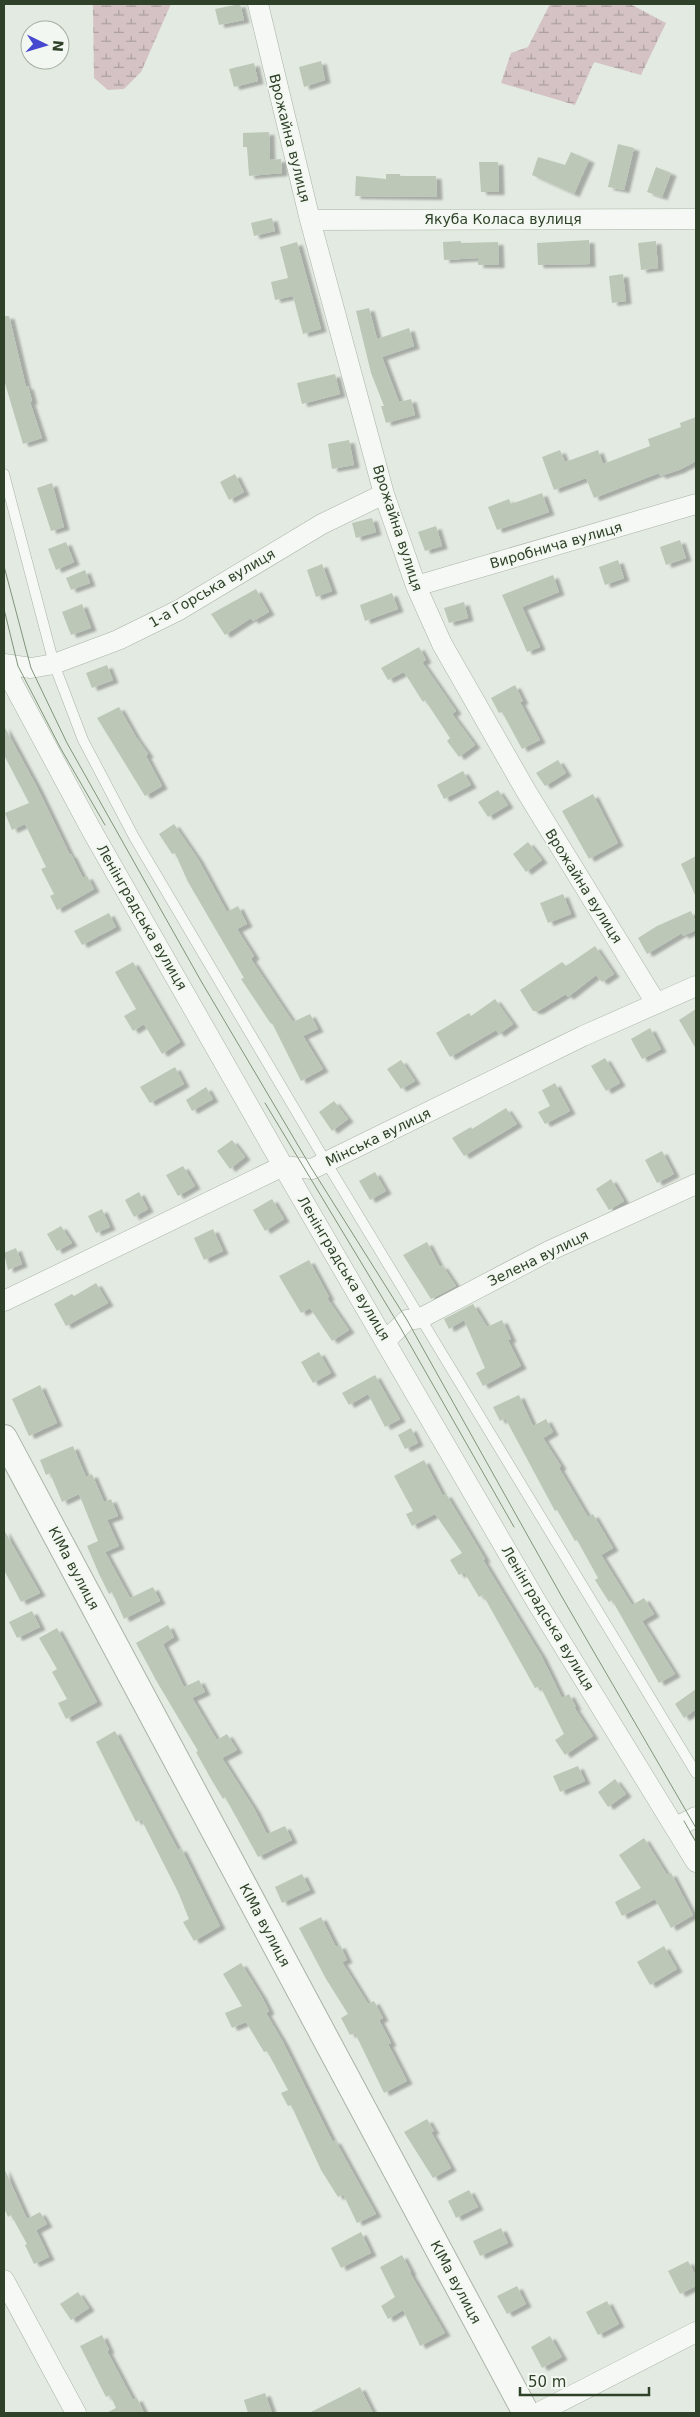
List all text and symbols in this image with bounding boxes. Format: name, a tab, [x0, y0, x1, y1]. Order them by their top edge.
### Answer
north arrow	[20, 20, 70, 70]
text: N	[49, 40, 66, 53]
street label: Врожайна вулиця	[266, 72, 314, 204]
street label: Якуба Коласа вулиця	[424, 211, 582, 227]
street label: Врожайна вулиця	[370, 463, 426, 593]
street label: Виробнича вулиця	[488, 518, 624, 572]
street label: 1-а Горська вулиця	[146, 545, 278, 631]
street label: Врожайна вулиця	[542, 826, 626, 946]
street label: Ленінградська вулиця	[94, 841, 190, 993]
street label: Мінська вулиця	[323, 1105, 433, 1169]
street label: Ленінградська вулиця	[294, 1193, 394, 1343]
street label: Зелена вулиця	[485, 1227, 591, 1289]
street label: КІМа вулиця	[45, 1524, 103, 1612]
street label: Ленінградська вулиця	[498, 1543, 598, 1693]
street label: КІМа вулиця	[236, 1881, 294, 1969]
street label: КІМа вулиця	[427, 2238, 485, 2326]
scale bar	[520, 2364, 649, 2396]
text: 50 m	[528, 2373, 566, 2391]

